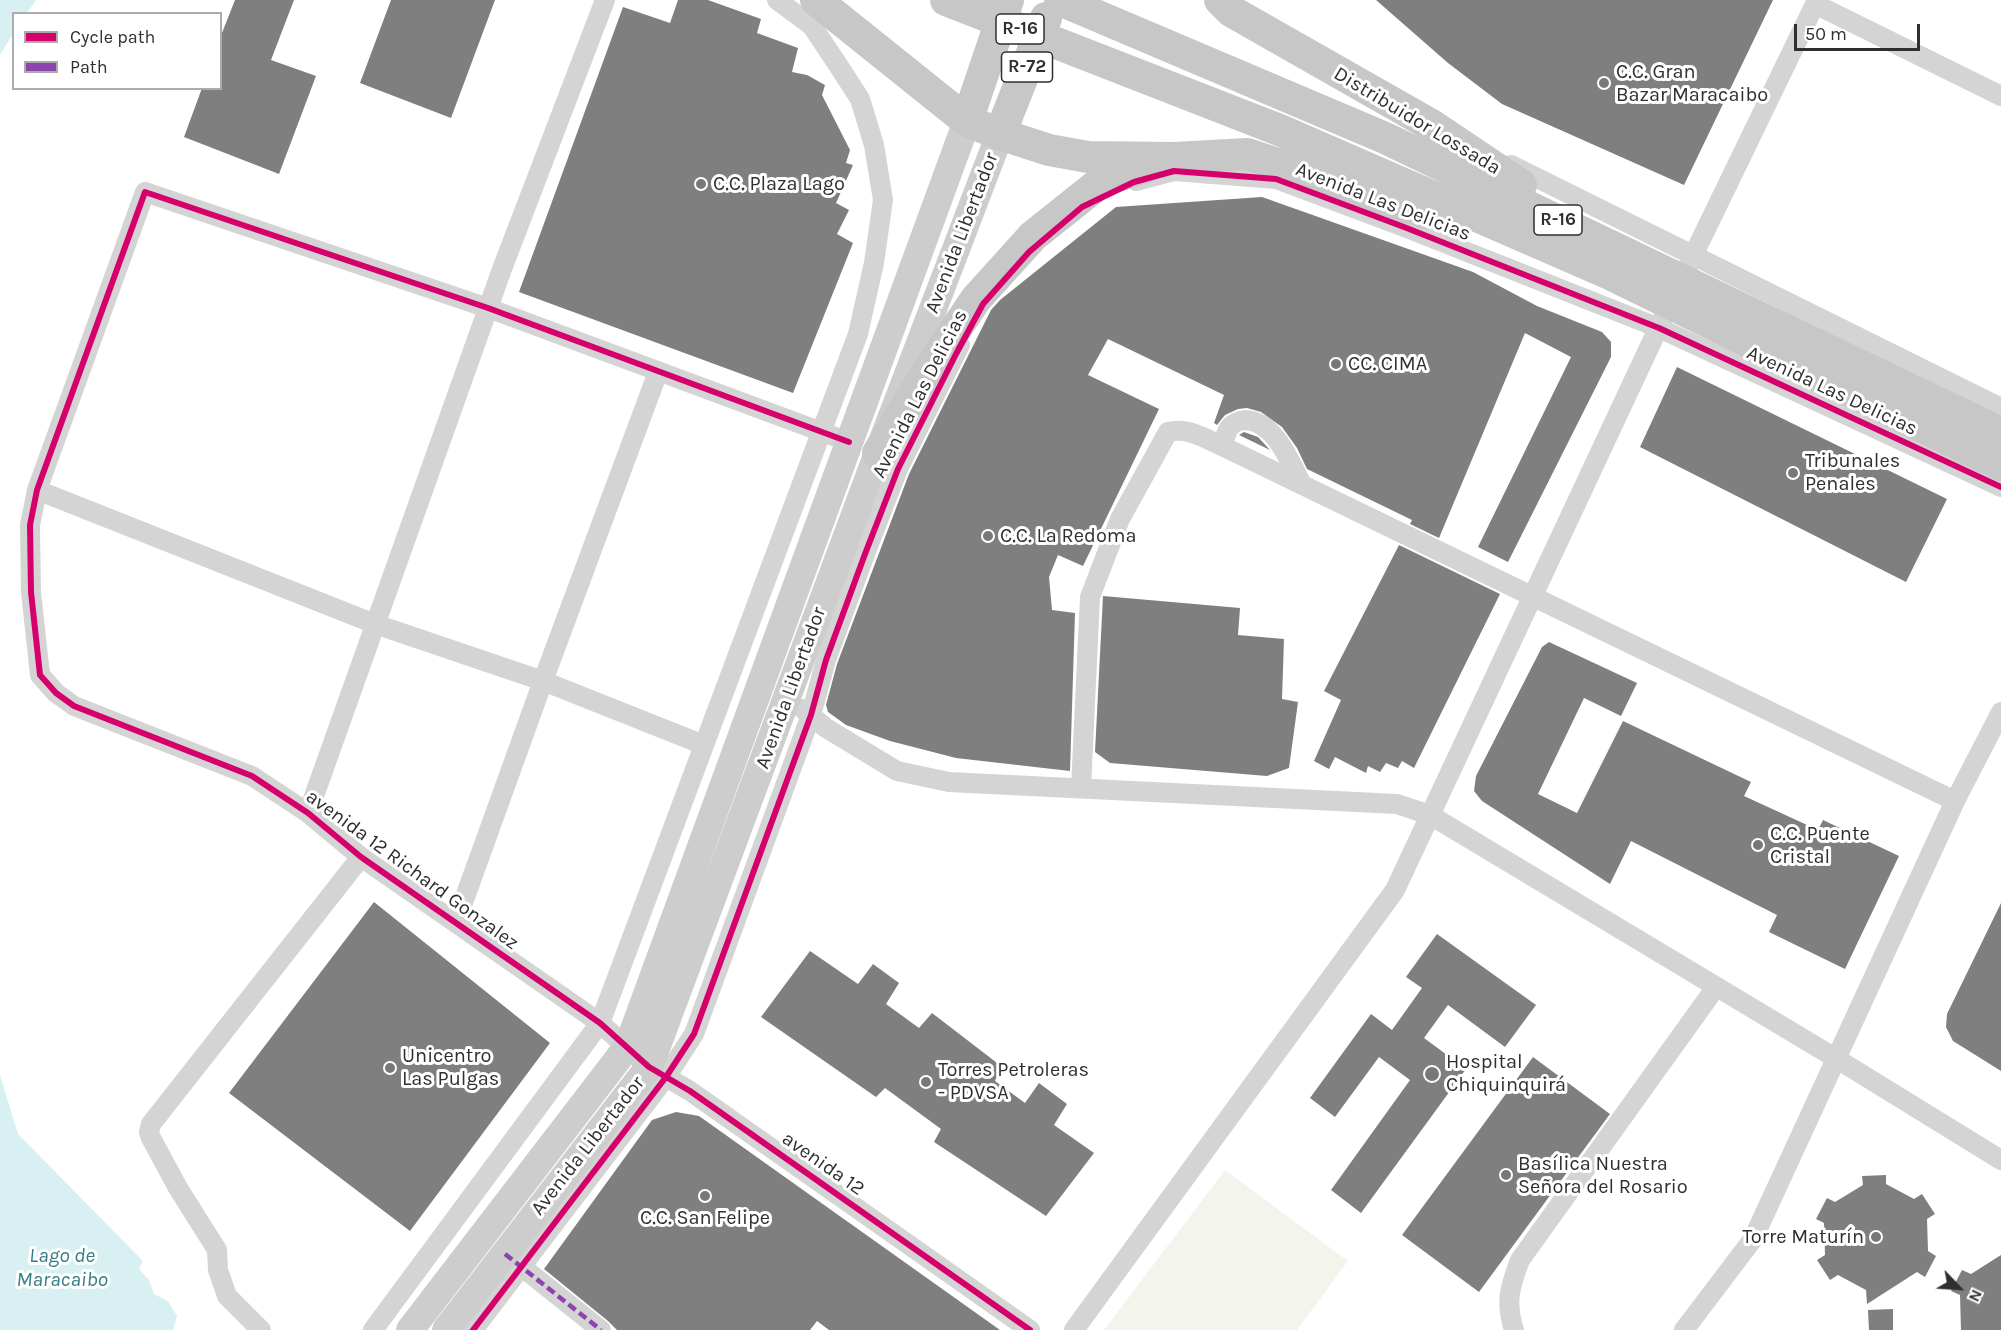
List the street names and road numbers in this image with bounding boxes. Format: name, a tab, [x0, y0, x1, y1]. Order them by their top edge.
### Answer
road number: R-16	[996, 14, 1044, 44]
road number: R-72	[1002, 52, 1052, 82]
street label: Distribuidor Lossada	[1329, 62, 1505, 180]
street label: Avenida Libertador	[920, 149, 1004, 317]
street label: Avenida Las Delicias	[1292, 158, 1474, 246]
road number: R-16	[1534, 205, 1582, 235]
street label: Avenida Las Delicias	[867, 306, 973, 482]
street label: Avenida Las Delicias	[1743, 341, 1921, 441]
street label: Avenida Libertador	[751, 604, 831, 772]
street label: avenida 12 Richard Gonzalez	[301, 785, 523, 955]
street label: Avenida Libertador	[526, 1072, 650, 1220]
street label: avenida 12	[777, 1127, 869, 1201]

